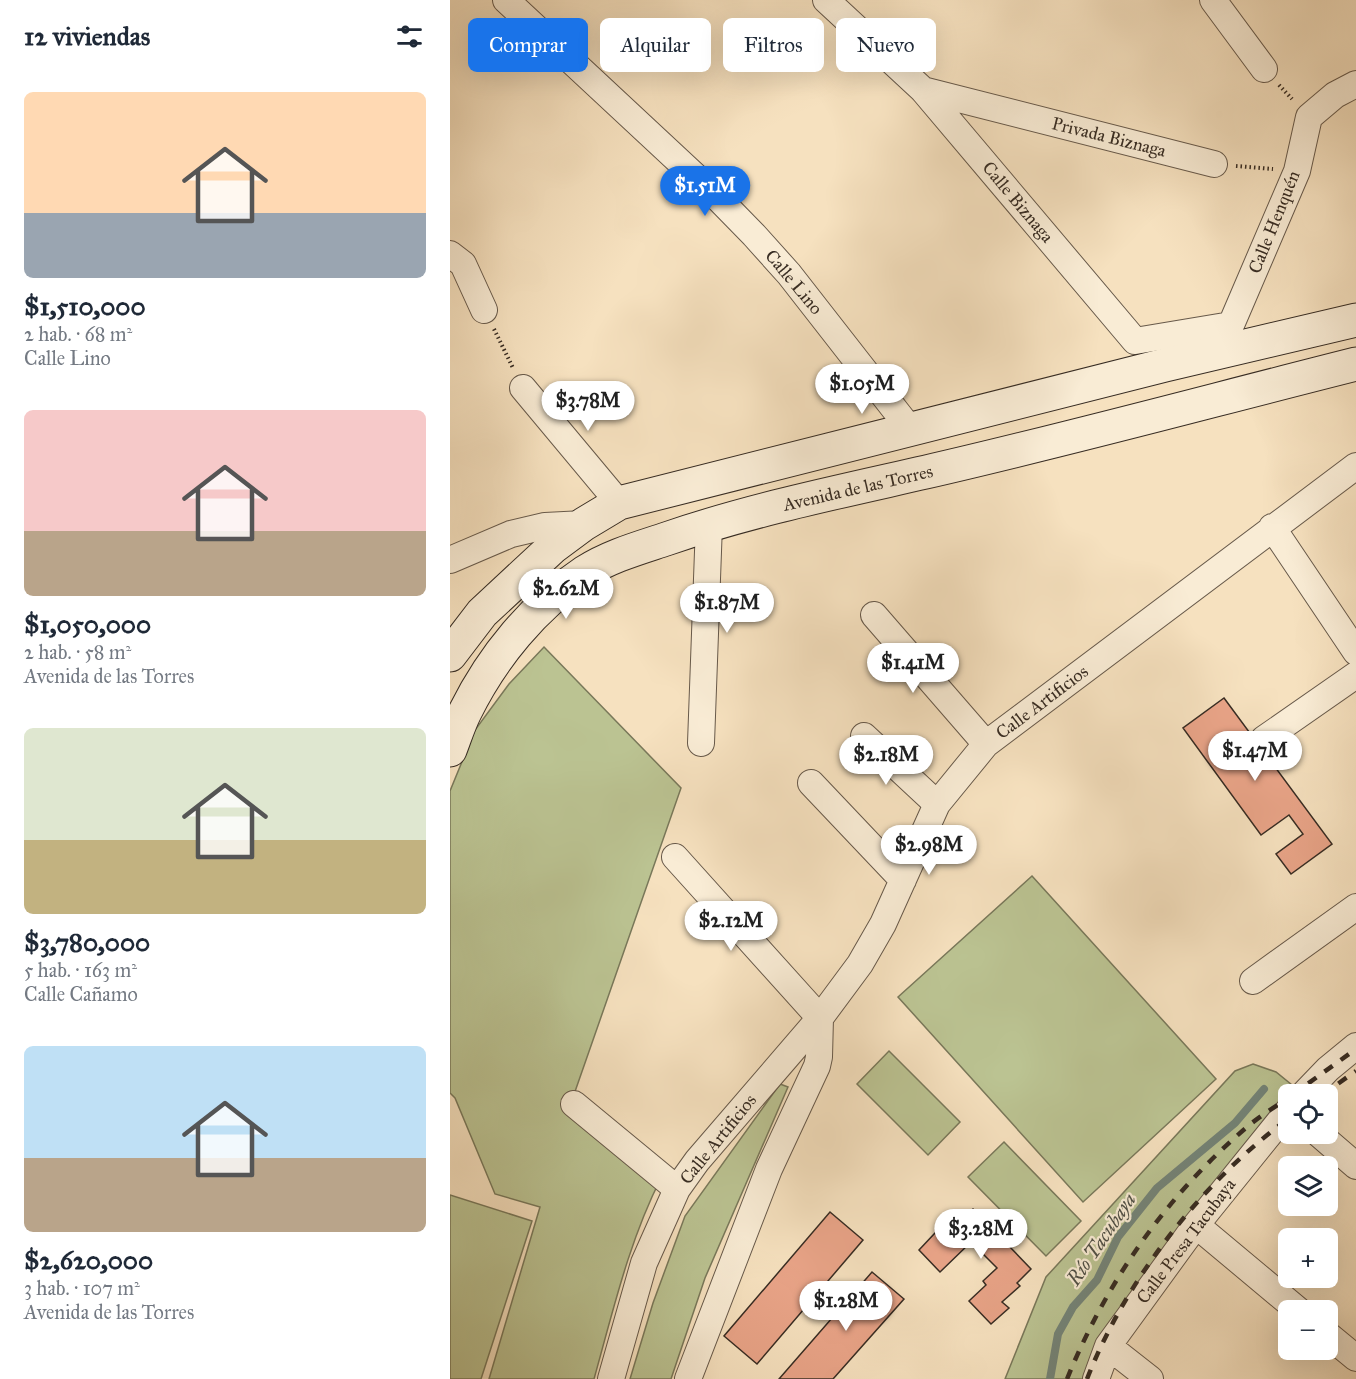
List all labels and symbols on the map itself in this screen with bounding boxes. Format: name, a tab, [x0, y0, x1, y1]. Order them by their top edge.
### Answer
street label: Privada Biznaga	[1049, 112, 1169, 163]
street label: Calle Biznaga	[977, 157, 1059, 248]
pin: $1.51M	[656, 166, 754, 217]
street label: Calle Henquén	[1243, 167, 1306, 277]
street label: Calle Lino	[760, 245, 828, 319]
pin: $1.05M	[813, 364, 911, 415]
pin: $3.78M	[539, 381, 637, 432]
street label: Avenida de las Torres	[780, 460, 935, 516]
pin: $2.62M	[517, 569, 615, 620]
pin: $1.87M	[678, 583, 776, 634]
pin: $1.41M	[864, 643, 962, 694]
street label: Calle Artificios	[992, 660, 1092, 744]
pin: $1.47M	[1206, 731, 1304, 782]
pin: $2.18M	[837, 735, 935, 786]
pin: $2.98M	[880, 825, 978, 876]
pin: $2.12M	[682, 901, 780, 952]
street label: Calle Artificios	[675, 1089, 761, 1189]
street label: Calle Presa Tacubaya	[1132, 1174, 1241, 1308]
water label: Río Tacubaya	[1061, 1188, 1141, 1291]
pin: $3.28M	[932, 1209, 1030, 1260]
pin: $1.28M	[797, 1281, 895, 1332]

